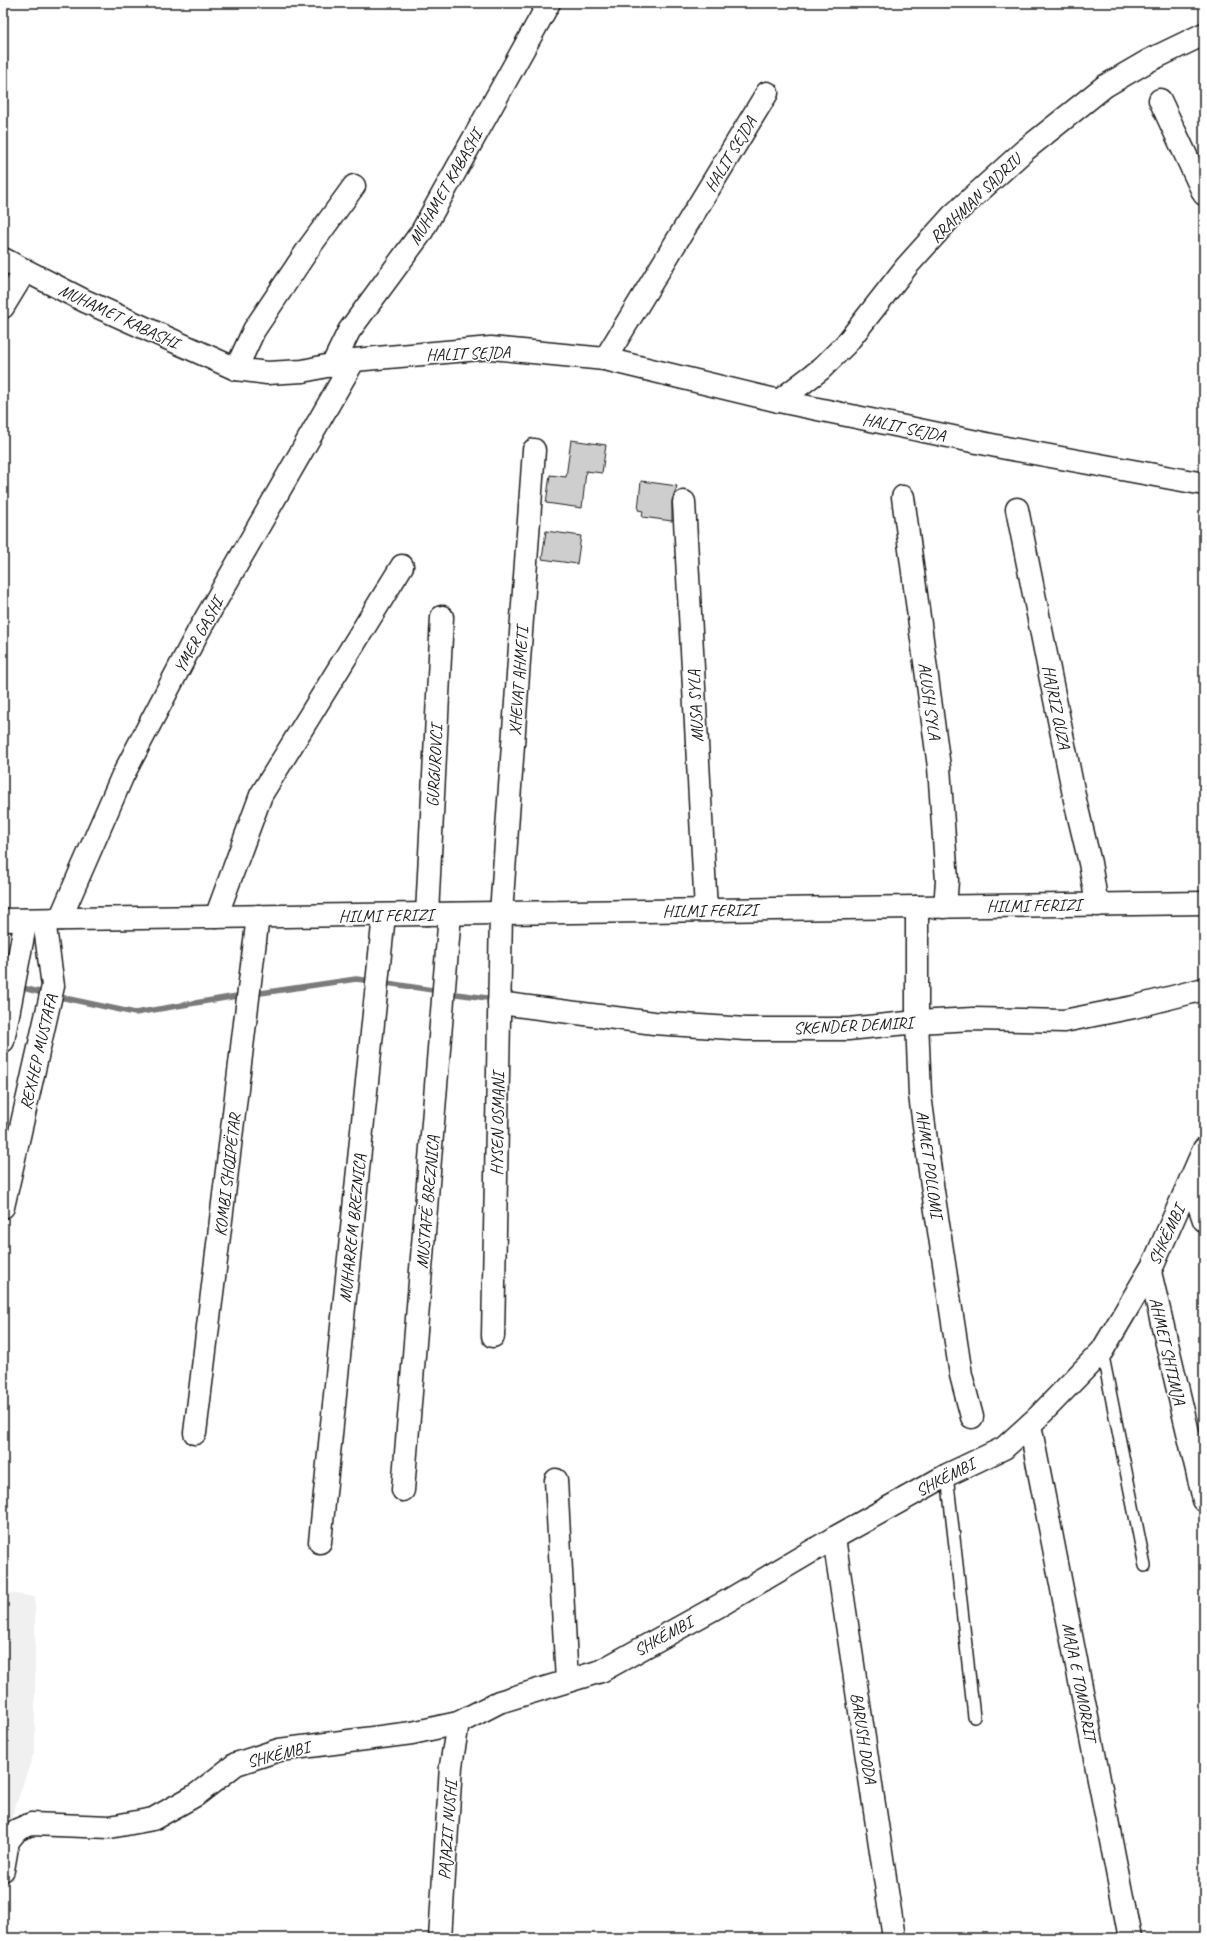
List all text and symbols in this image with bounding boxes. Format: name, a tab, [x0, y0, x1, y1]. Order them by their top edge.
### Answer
street label: HALIT SEJDA	[700, 112, 762, 196]
street label: MUHAMET KABASHI	[404, 123, 488, 249]
street label: RRAHMAN SADRIU	[925, 148, 1027, 247]
street label: MUHAMET KABASHI	[56, 280, 185, 355]
street label: HALIT SEJDA	[426, 341, 512, 365]
street label: HALIT SEJDA	[861, 408, 949, 447]
street label: YMER GASHI	[169, 591, 229, 677]
street label: XHEVAT AHMETI	[504, 622, 533, 736]
street label: ALUSH SYLA	[914, 661, 946, 742]
street label: HAJRIZ QUZA	[1038, 664, 1075, 752]
street label: MUSA SYLA	[683, 669, 708, 743]
street label: GURGUROVCI	[422, 720, 447, 808]
street label: HILMI FERIZI	[987, 894, 1086, 917]
street label: HILMI FERIZI	[663, 899, 762, 922]
street label: HILMI FERIZI	[339, 904, 438, 927]
street label: REXHEP MUSTAFA	[15, 992, 62, 1112]
street label: SKENDER DEMIRI	[793, 1012, 917, 1039]
street label: HYSEN OSMANI	[486, 1068, 509, 1175]
street label: AHMET POLLOMI	[912, 1109, 948, 1223]
street label: KOMBI SHQIPËTAR	[210, 1111, 246, 1237]
street label: MUSTAFË BREZNICA	[411, 1134, 444, 1269]
street label: MUHARREM BREZNICA	[334, 1153, 371, 1303]
street label: SHKËMBI	[1144, 1198, 1191, 1268]
street label: AHMET SHTIMJA	[1145, 1295, 1190, 1408]
street label: SHKËMBI	[912, 1452, 982, 1501]
street label: SHKËMBI	[630, 1610, 700, 1661]
street label: MAJA E TOMORRIT	[1058, 1621, 1102, 1746]
street label: BARUSH DODA	[846, 1691, 881, 1786]
street label: SHKËMBI	[245, 1736, 315, 1772]
street label: PAJAZIT NUSHI	[434, 1776, 462, 1880]

